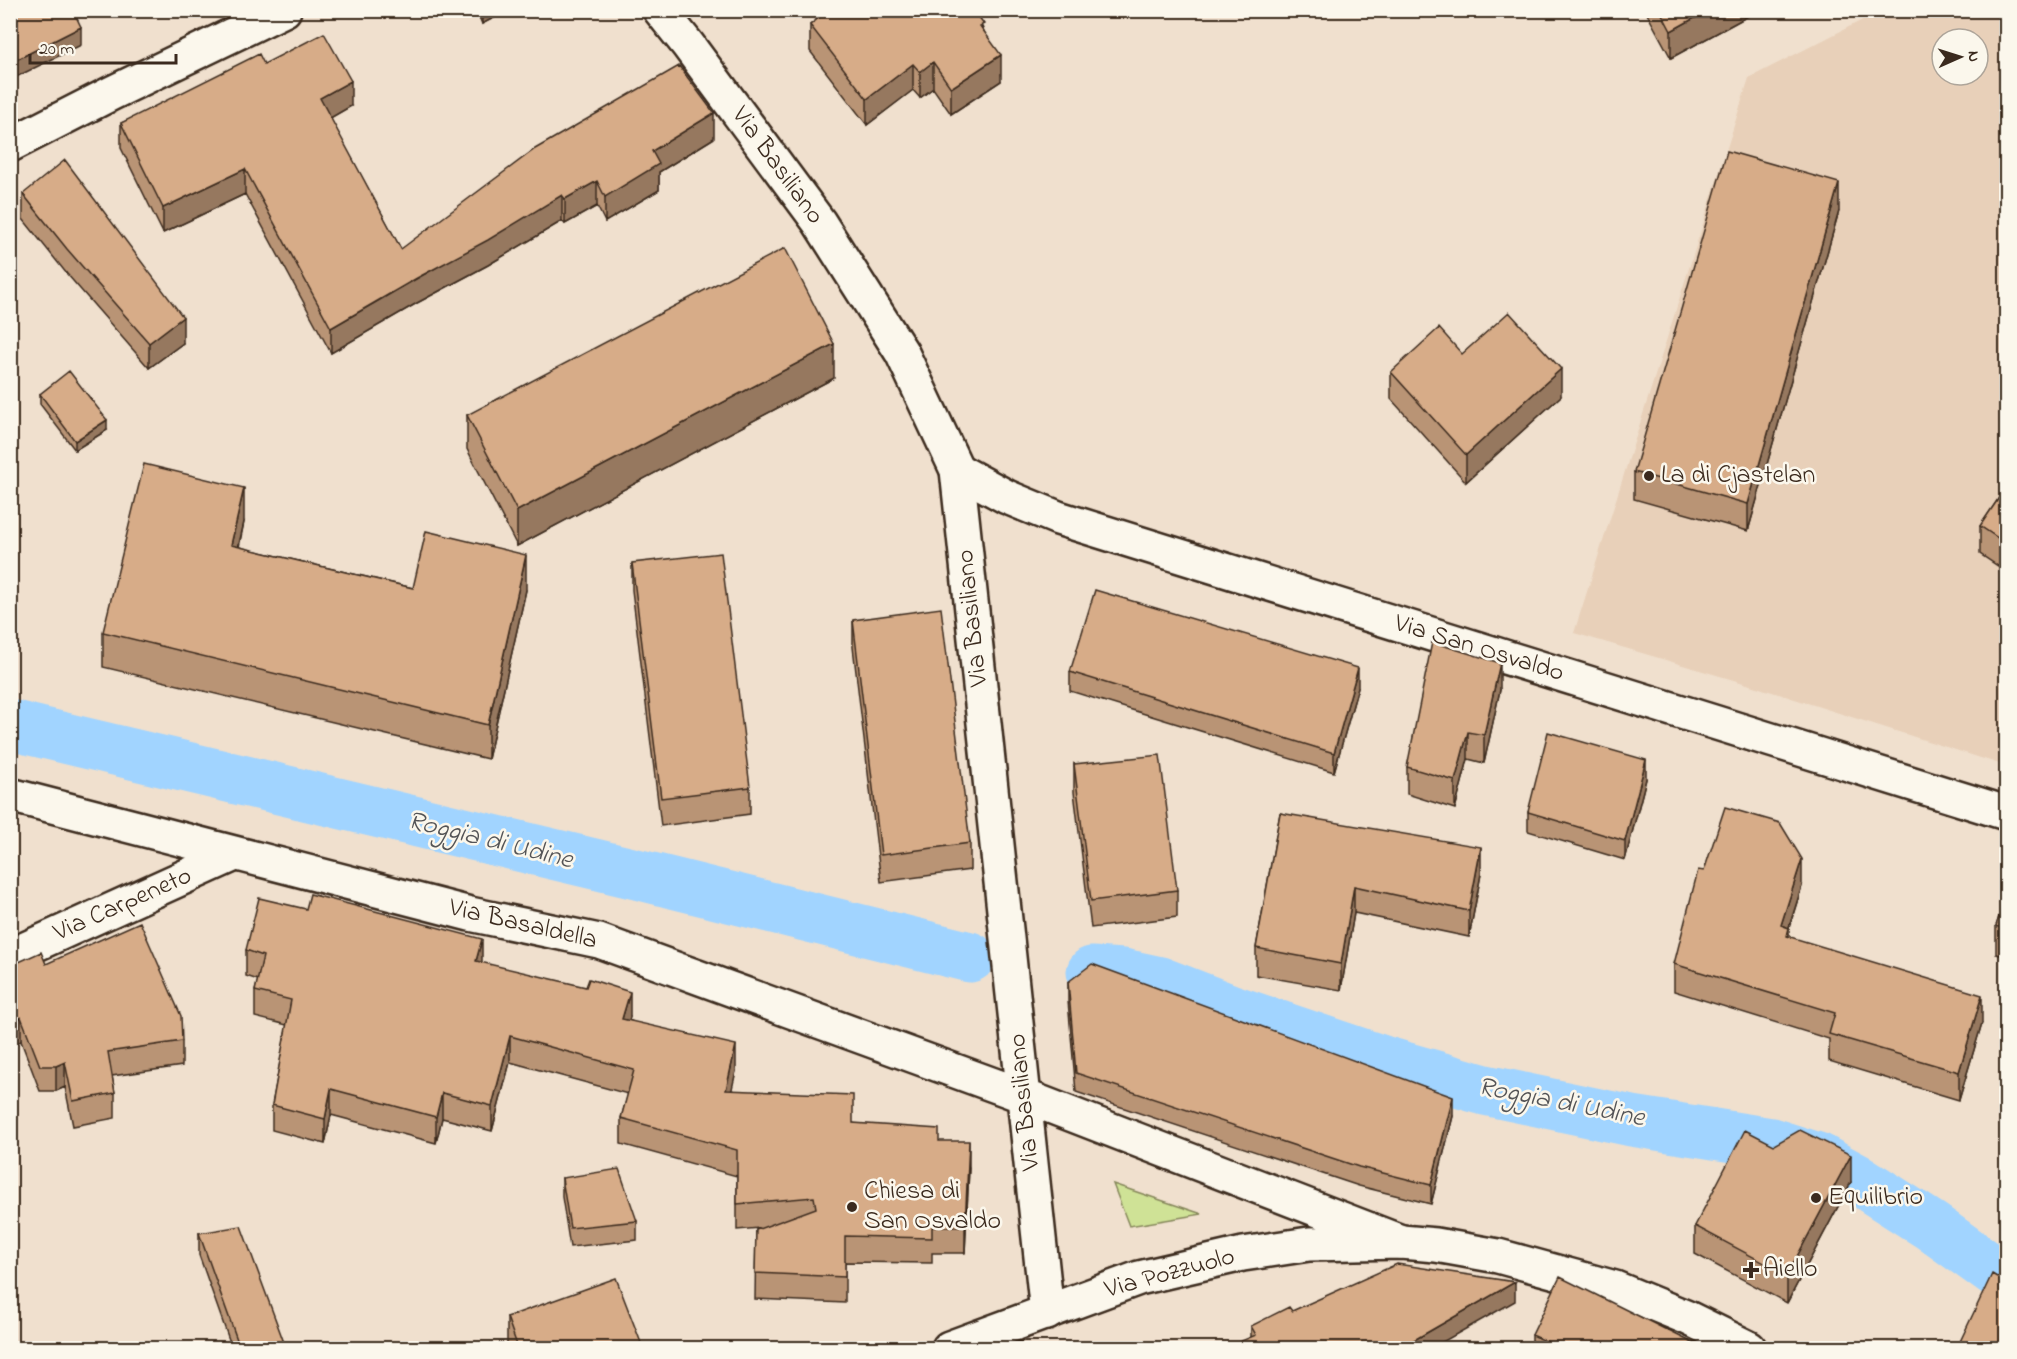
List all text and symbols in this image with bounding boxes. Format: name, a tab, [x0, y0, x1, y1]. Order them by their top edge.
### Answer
scale bar	[30, 27, 176, 65]
north arrow	[1930, 27, 1990, 87]
text: 20 m	[39, 37, 74, 63]
text: N	[1961, 50, 1985, 63]
street label: Via Basiliano	[721, 98, 833, 233]
place label: La di Cjastelan	[1661, 457, 1815, 495]
marker: La di Cjastelan	[1642, 469, 1656, 483]
street label: Via Basiliano	[947, 548, 999, 689]
street label: Via San Osvaldo	[1388, 605, 1569, 693]
water label: Roggia di Udine	[403, 802, 578, 882]
street label: Via Carpeneto	[47, 858, 198, 953]
street label: Via Basaldella	[444, 889, 601, 960]
street label: Via Basiliano	[999, 1032, 1051, 1173]
water label: Roggia di Udine	[1474, 1068, 1649, 1140]
place label: Chiesa di San Osvaldo	[864, 1173, 1001, 1241]
place label: Equilibrio	[1828, 1179, 1923, 1217]
marker: Equilibrio	[1809, 1191, 1823, 1205]
marker: Chiesa di San Osvaldo	[845, 1200, 859, 1214]
street label: Via Pozzuolo	[1100, 1238, 1239, 1310]
place label: Aiello	[1763, 1251, 1818, 1289]
marker: Aiello	[1744, 1263, 1758, 1277]

